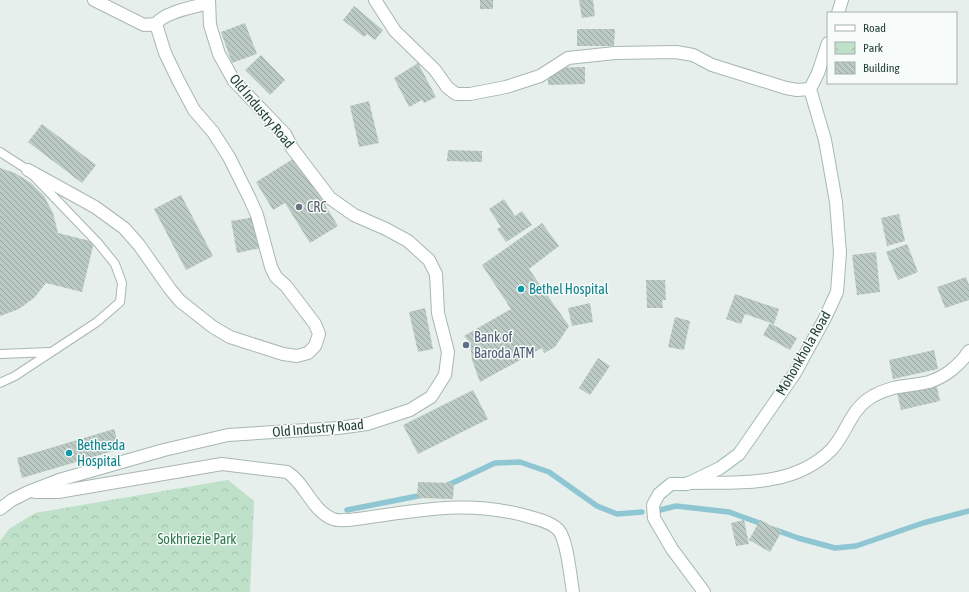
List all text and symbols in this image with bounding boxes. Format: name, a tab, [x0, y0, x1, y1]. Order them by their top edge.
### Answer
legend	[827, 12, 957, 84]
text: Road	[863, 21, 886, 35]
text: Park	[863, 41, 884, 55]
text: Building	[863, 61, 901, 75]
street label: Old Industry Road	[226, 71, 298, 151]
place label: CRC	[307, 199, 327, 215]
marker: CRC	[294, 202, 304, 212]
place label: Bethel Hospital	[529, 281, 609, 297]
marker: Bethel Hospital	[516, 284, 526, 294]
street label: Mohonkhola Road	[772, 308, 834, 398]
place label: Bank of Baroda ATM	[474, 329, 535, 361]
marker: Bank of Baroda ATM	[461, 340, 471, 350]
street label: Old Industry Road	[272, 416, 364, 440]
place label: Bethesda Hospital	[77, 437, 125, 469]
marker: Bethesda Hospital	[64, 448, 74, 458]
park label: Sokhriezie Park	[157, 531, 237, 547]

